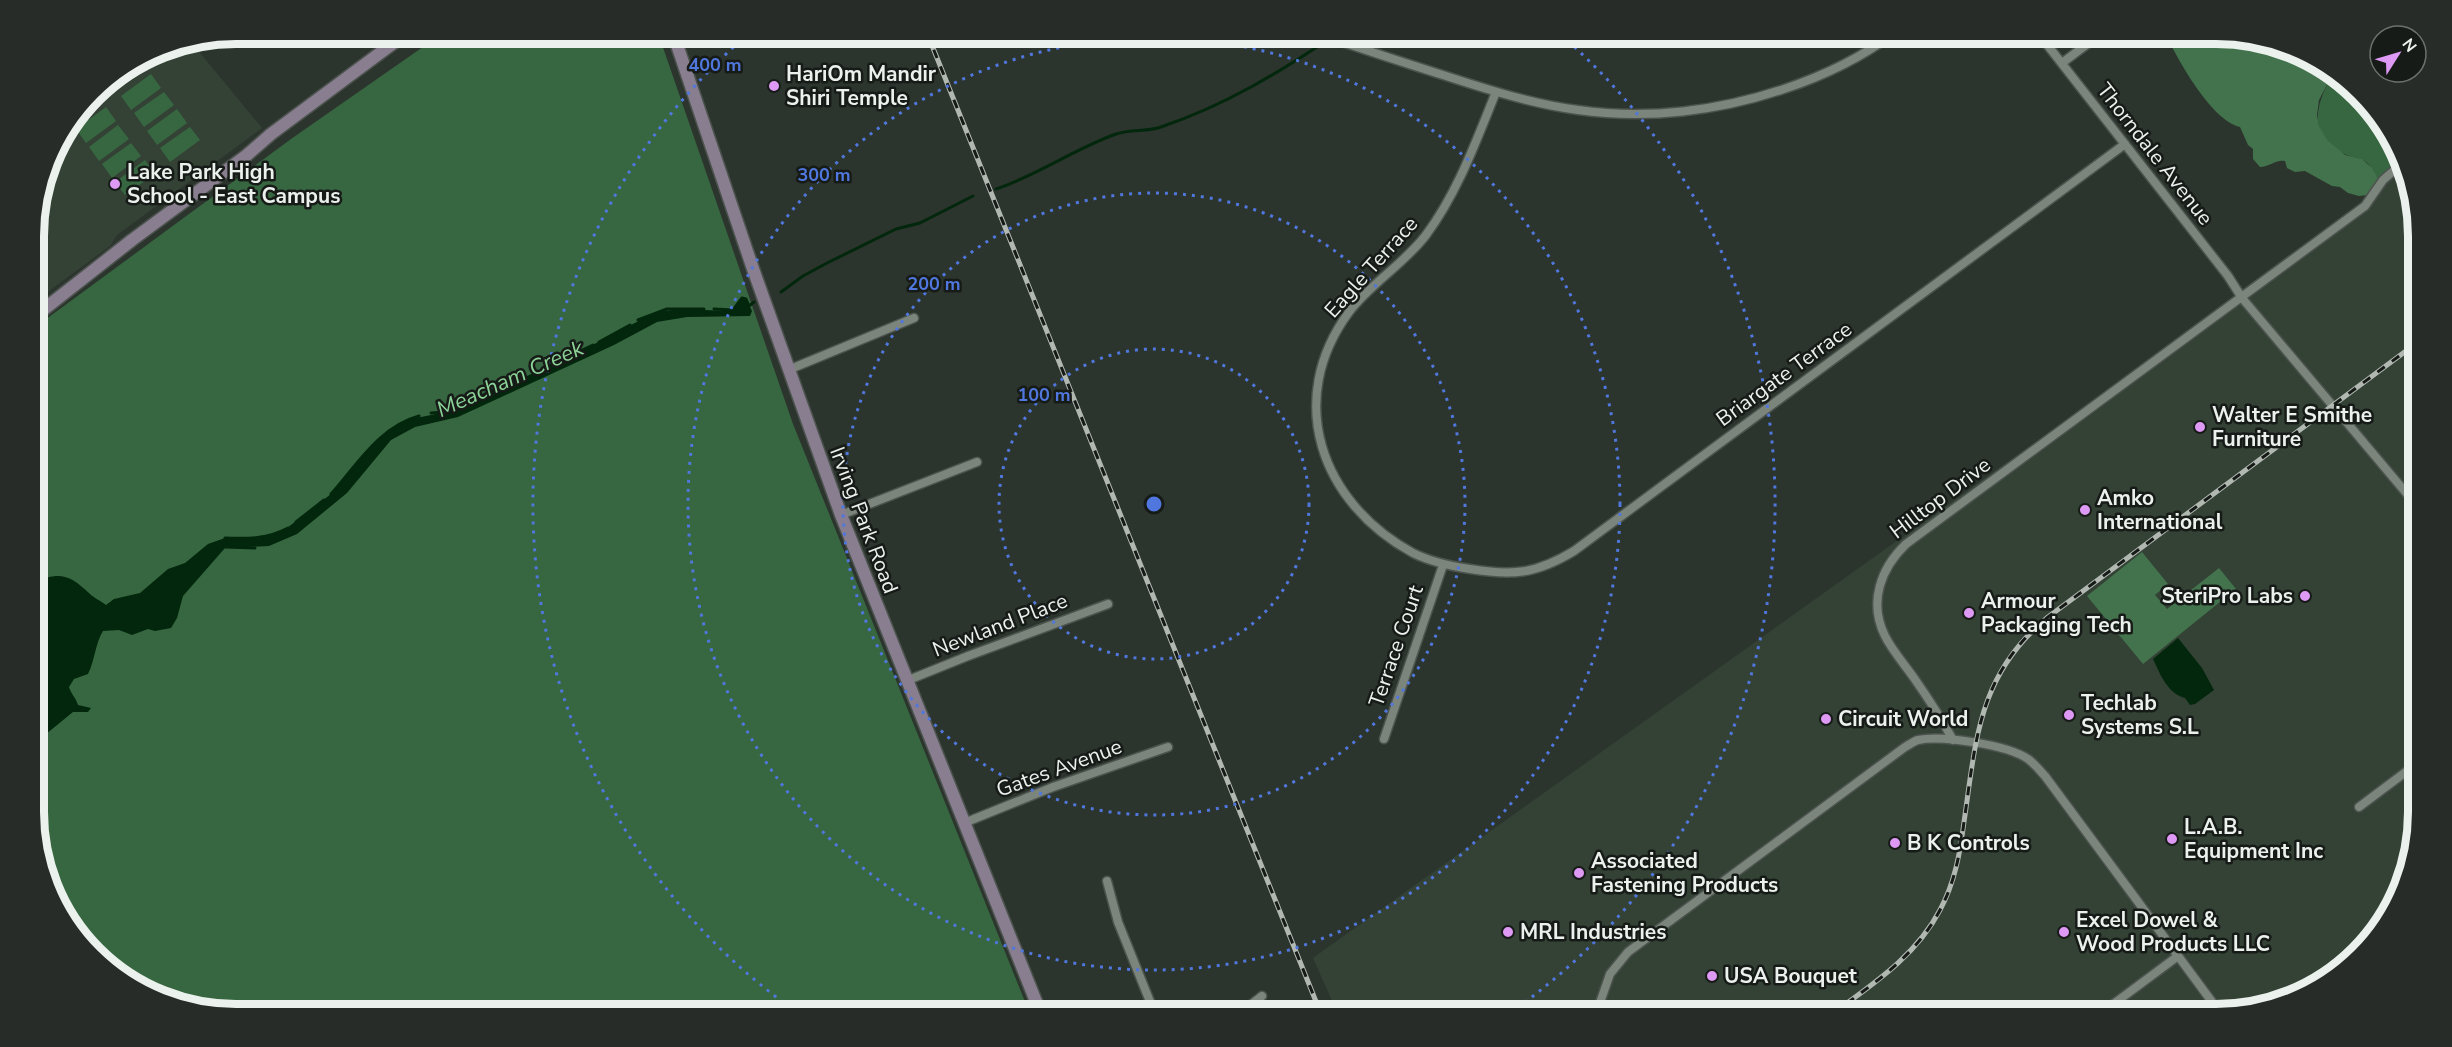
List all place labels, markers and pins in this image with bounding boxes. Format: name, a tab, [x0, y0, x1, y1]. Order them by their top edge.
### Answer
place label: HariOm Mandir Shiri Temple	[786, 60, 937, 112]
marker: HariOm Mandir Shiri Temple	[767, 79, 781, 93]
place label: Lake Park High School - East Campus	[127, 158, 340, 210]
marker: Lake Park High School - East Campus	[108, 177, 122, 191]
place label: Walter E Smithe Furniture	[2212, 401, 2372, 453]
marker: Walter E Smithe Furniture	[2193, 420, 2207, 434]
place label: Amko International	[2097, 484, 2223, 536]
centre of rings	[1144, 494, 1164, 514]
marker: Amko International	[2078, 503, 2092, 517]
place label: SteriPro Labs	[2161, 582, 2293, 610]
place label: Armour Packaging Tech	[1981, 587, 2132, 639]
marker: SteriPro Labs	[2298, 589, 2312, 603]
marker: Armour Packaging Tech	[1962, 606, 1976, 620]
place label: Techlab Systems S.L	[2081, 689, 2199, 741]
place label: Circuit World	[1838, 705, 1968, 733]
marker: Techlab Systems S.L	[2062, 708, 2076, 722]
marker: Circuit World	[1819, 712, 1833, 726]
place label: L.A.B. Equipment Inc	[2184, 813, 2323, 865]
place label: B K Controls	[1907, 829, 2030, 857]
marker: L.A.B. Equipment Inc	[2165, 832, 2179, 846]
marker: B K Controls	[1888, 836, 1902, 850]
place label: Associated Fastening Products	[1591, 847, 1778, 899]
marker: Associated Fastening Products	[1572, 866, 1586, 880]
place label: Excel Dowel & Wood Products LLC	[2076, 906, 2270, 958]
place label: MRL Industries	[1520, 918, 1666, 946]
marker: MRL Industries	[1501, 925, 1515, 939]
marker: Excel Dowel & Wood Products LLC	[2057, 925, 2071, 939]
place label: USA Bouquet	[1724, 962, 1858, 990]
marker: USA Bouquet	[1705, 969, 1719, 983]

